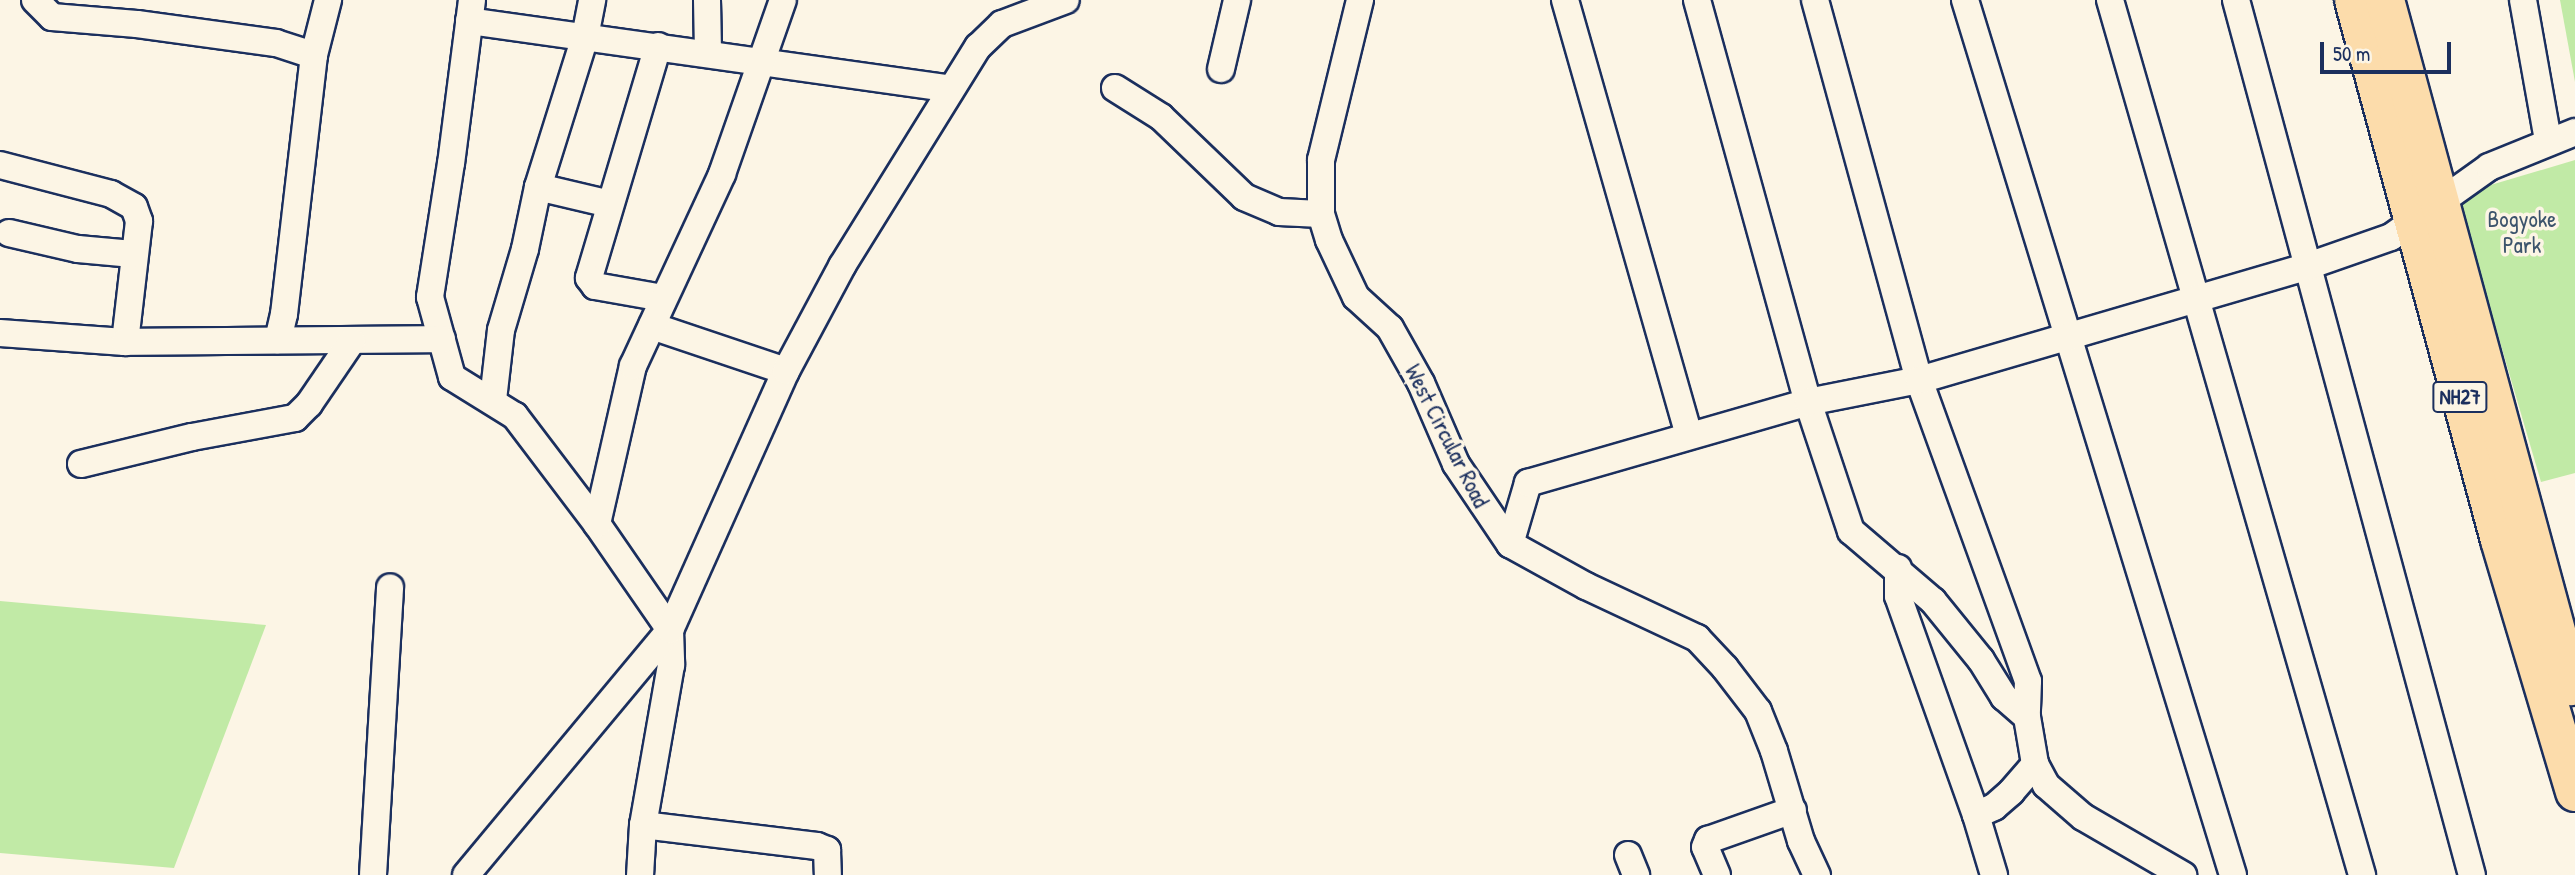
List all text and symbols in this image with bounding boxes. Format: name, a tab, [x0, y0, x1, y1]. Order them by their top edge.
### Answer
scale bar	[2323, 28, 2454, 72]
text: 50 m	[2333, 39, 2370, 68]
park label: Bogyoke Park	[2488, 205, 2556, 259]
street label: West Circular Road	[1399, 360, 1495, 512]
road number: NH27	[2432, 380, 2488, 414]

